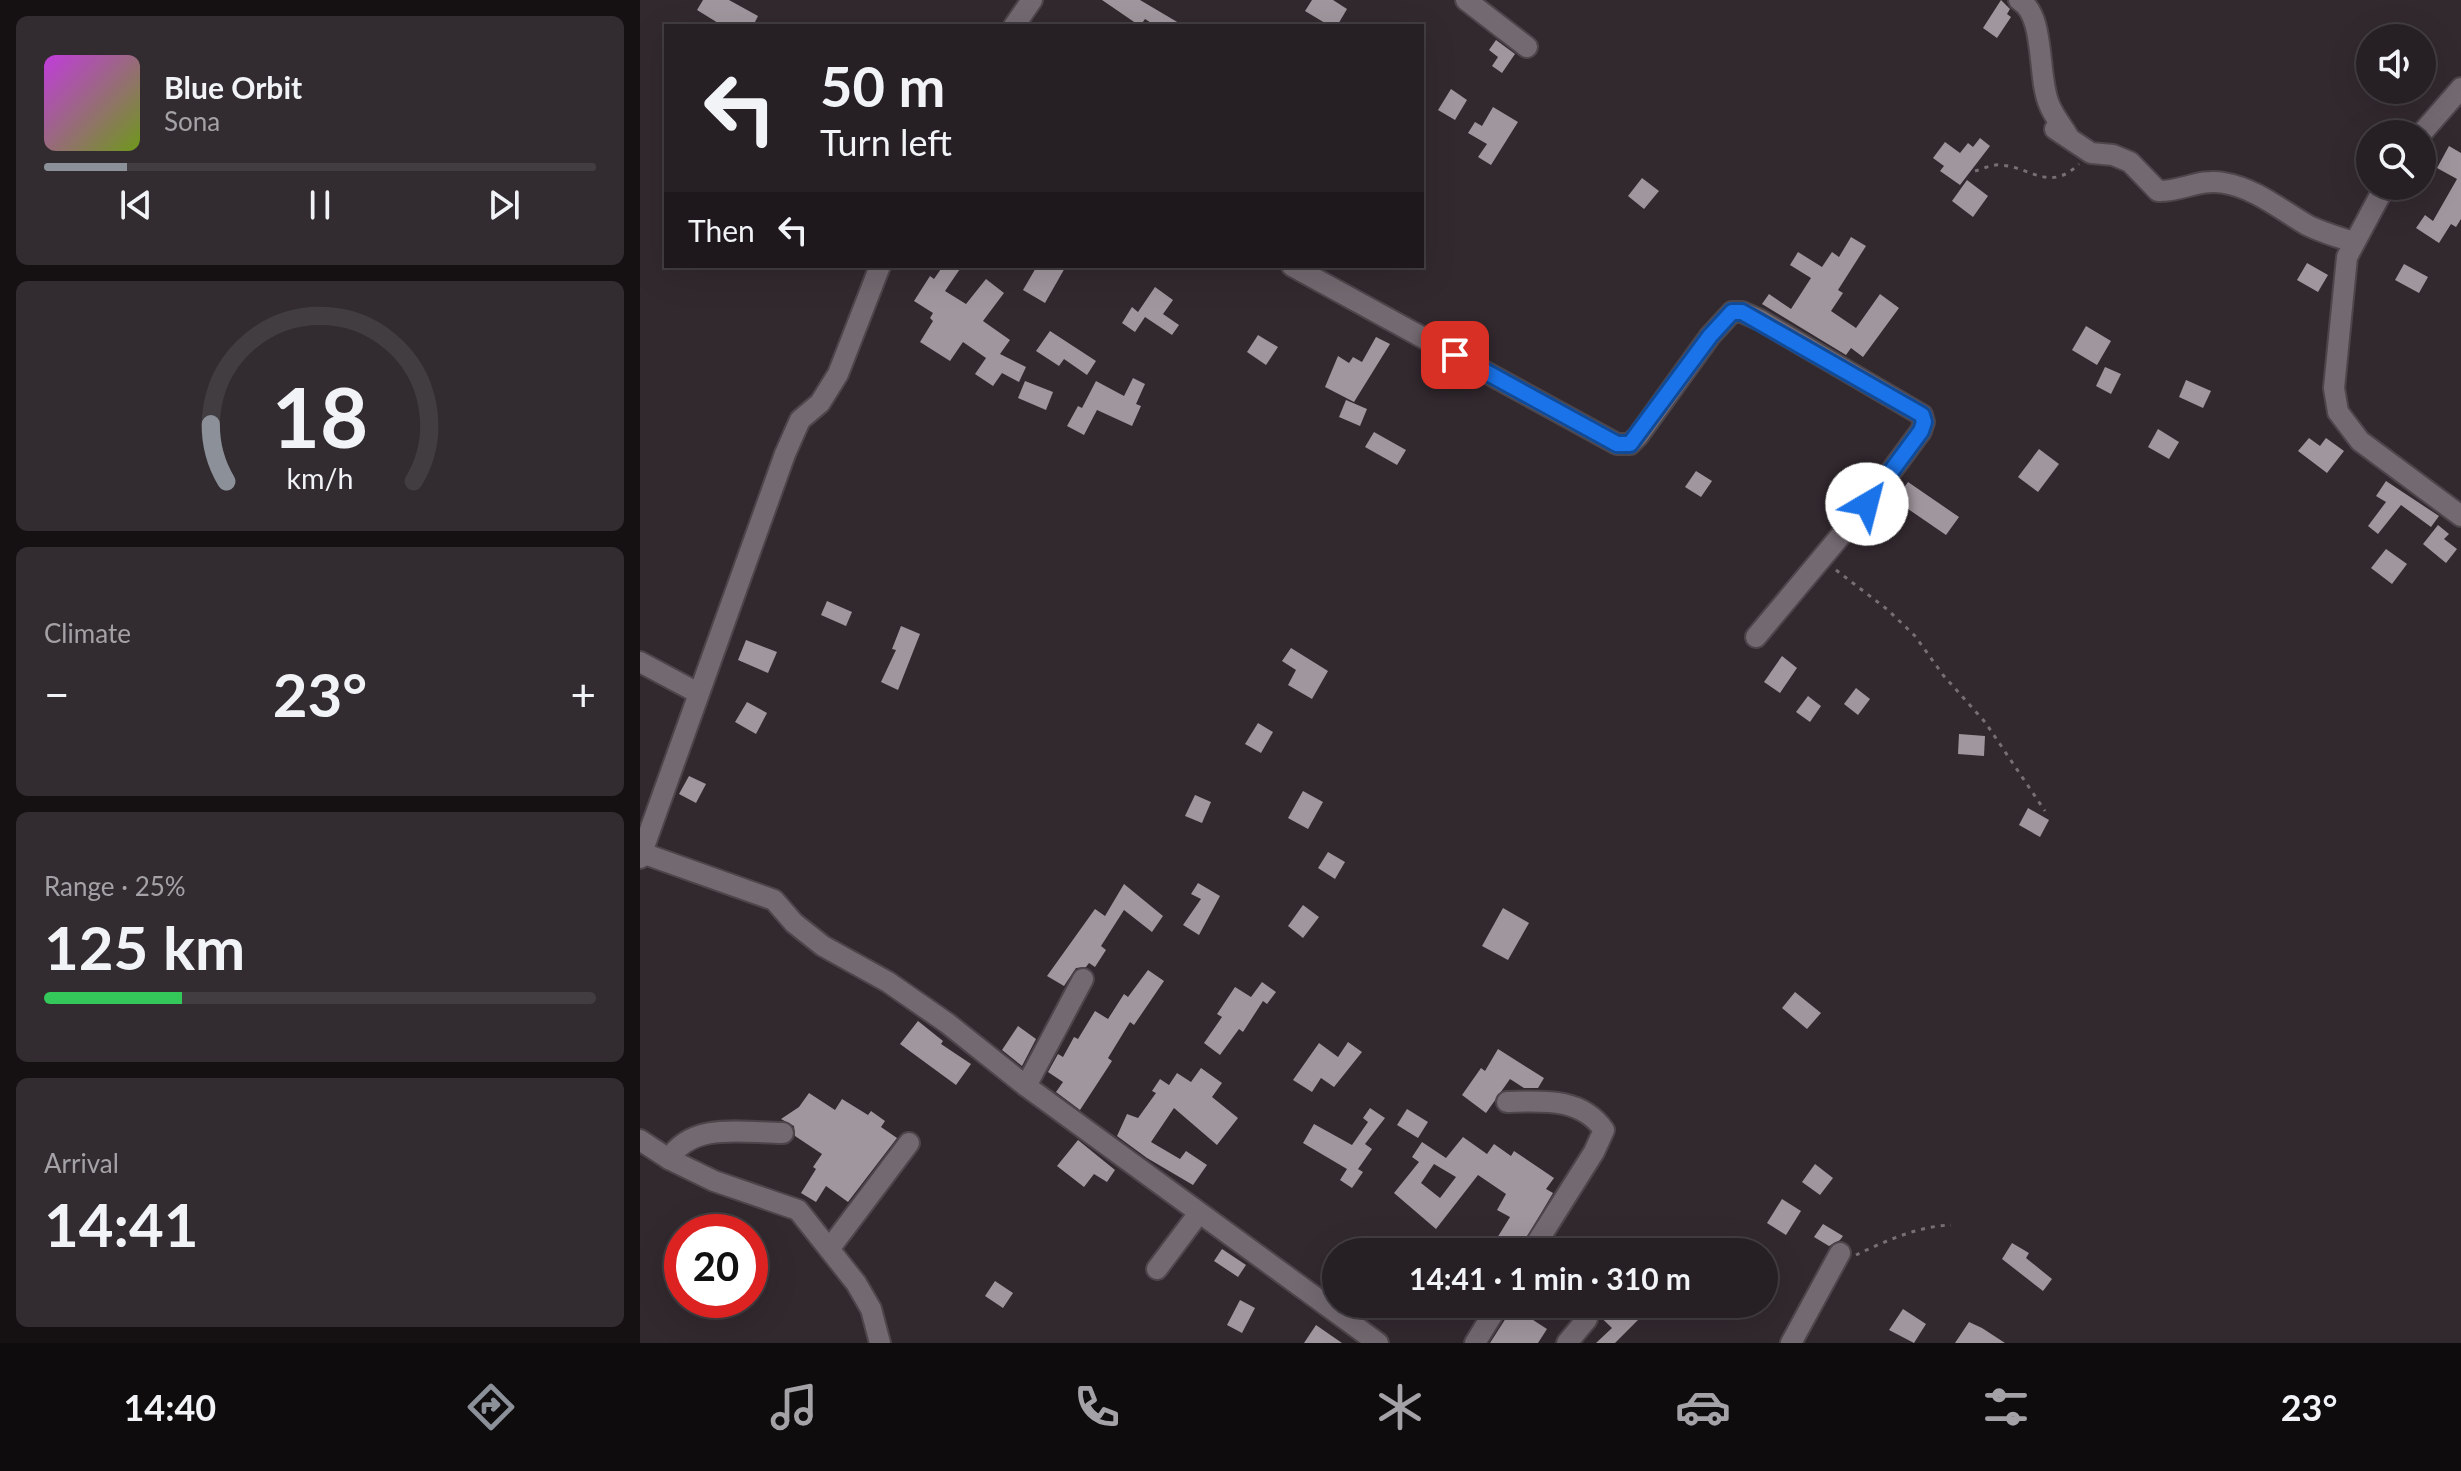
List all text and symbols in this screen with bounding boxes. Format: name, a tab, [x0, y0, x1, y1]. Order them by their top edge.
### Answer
map controls	[2356, 24, 2436, 200]
button: sound	[2356, 24, 2436, 104]
text: 50 m	[820, 52, 945, 119]
icon: left	[688, 56, 792, 160]
text: Blue Orbit	[164, 69, 302, 105]
text: Sona	[164, 105, 220, 137]
text: Turn left	[820, 120, 952, 164]
button: search	[2356, 120, 2436, 200]
icon: previous	[114, 183, 158, 227]
icon: pause	[298, 183, 342, 227]
icon: next	[482, 183, 526, 227]
icon: left	[771, 208, 815, 252]
text: Then	[688, 212, 755, 248]
pin	[1421, 321, 1489, 389]
icon: arrive	[1433, 333, 1477, 377]
text: 18	[272, 366, 368, 466]
text: km/h	[287, 461, 353, 495]
position arrow	[1825, 462, 1909, 546]
text: Climate	[44, 617, 131, 649]
text: 23°	[273, 658, 367, 730]
text: −	[44, 668, 70, 720]
text: +	[570, 668, 596, 720]
text: Range · 25%	[44, 870, 186, 902]
text: 125 km	[44, 911, 245, 983]
text: Arrival	[44, 1147, 119, 1179]
text: 14:41	[44, 1188, 199, 1260]
speed limit sign: 20	[664, 1214, 768, 1318]
text: 14:41 · 1 min · 310 m	[1409, 1260, 1691, 1296]
icon: directions	[463, 1379, 519, 1435]
icon: music	[766, 1379, 822, 1435]
icon: phone	[1069, 1379, 1125, 1435]
icon: climate	[1372, 1379, 1428, 1435]
icon: car	[1675, 1379, 1731, 1435]
icon: filters	[1978, 1379, 2034, 1435]
text: 14:40	[123, 1385, 216, 1429]
text: 23°	[2281, 1385, 2337, 1429]

